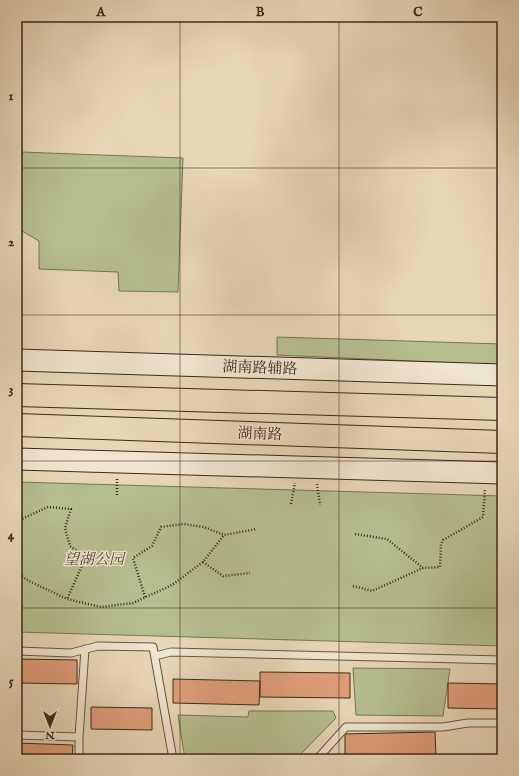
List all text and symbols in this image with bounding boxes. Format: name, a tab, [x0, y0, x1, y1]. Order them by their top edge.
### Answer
text: A	[96, 4, 107, 21]
text: B	[256, 4, 265, 21]
text: C	[413, 4, 423, 21]
text: 1	[9, 88, 14, 105]
text: 2	[8, 234, 14, 251]
street label: 湖南路辅路	[222, 357, 298, 379]
text: 3	[9, 381, 14, 398]
street label: 湖南路	[237, 424, 283, 444]
text: 4	[8, 527, 15, 544]
park label: 望湖公园	[64, 550, 126, 569]
text: 5	[9, 673, 14, 690]
north arrow	[30, 706, 70, 746]
text: N	[45, 728, 56, 742]

